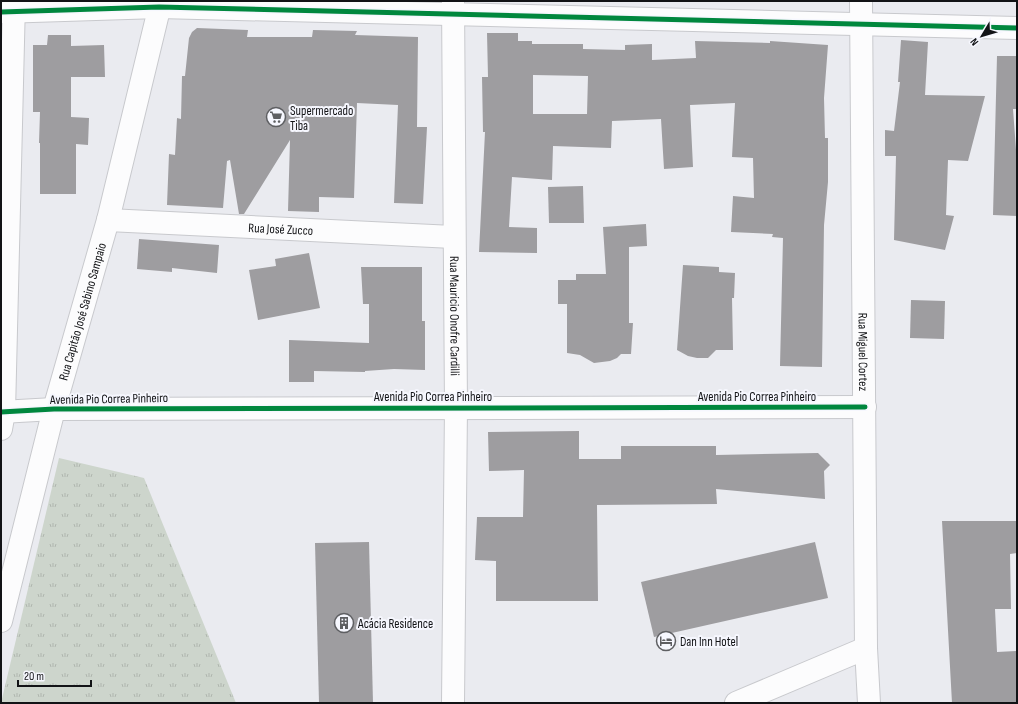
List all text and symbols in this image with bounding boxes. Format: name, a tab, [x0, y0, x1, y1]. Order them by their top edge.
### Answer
north arrow	[962, 16, 1002, 56]
text: N	[968, 35, 981, 48]
place label: Supermercado Tiba	[290, 103, 353, 134]
supermarket icon: Supermercado Tiba	[265, 106, 287, 128]
street label: Rua José Zucco	[248, 220, 314, 239]
street label: Rua Capitão José Sabino Sampaio	[56, 241, 110, 382]
street label: Rua Mauricio Onofre Cardilli	[446, 256, 463, 376]
street label: Rua Miguel Cortez	[854, 313, 871, 392]
street label: Avenida Pio Correa Pinheiro	[373, 389, 492, 405]
street label: Avenida Pio Correa Pinheiro	[697, 389, 816, 405]
street label: Avenida Pio Correa Pinheiro	[49, 390, 168, 408]
building icon: Acácia Residence	[333, 612, 355, 634]
place label: Acácia Residence	[357, 616, 433, 632]
hotel icon: Dan Inn Hotel	[655, 630, 677, 652]
place label: Dan Inn Hotel	[680, 634, 738, 650]
scale bar	[18, 662, 91, 688]
text: 20 m	[24, 669, 44, 684]

